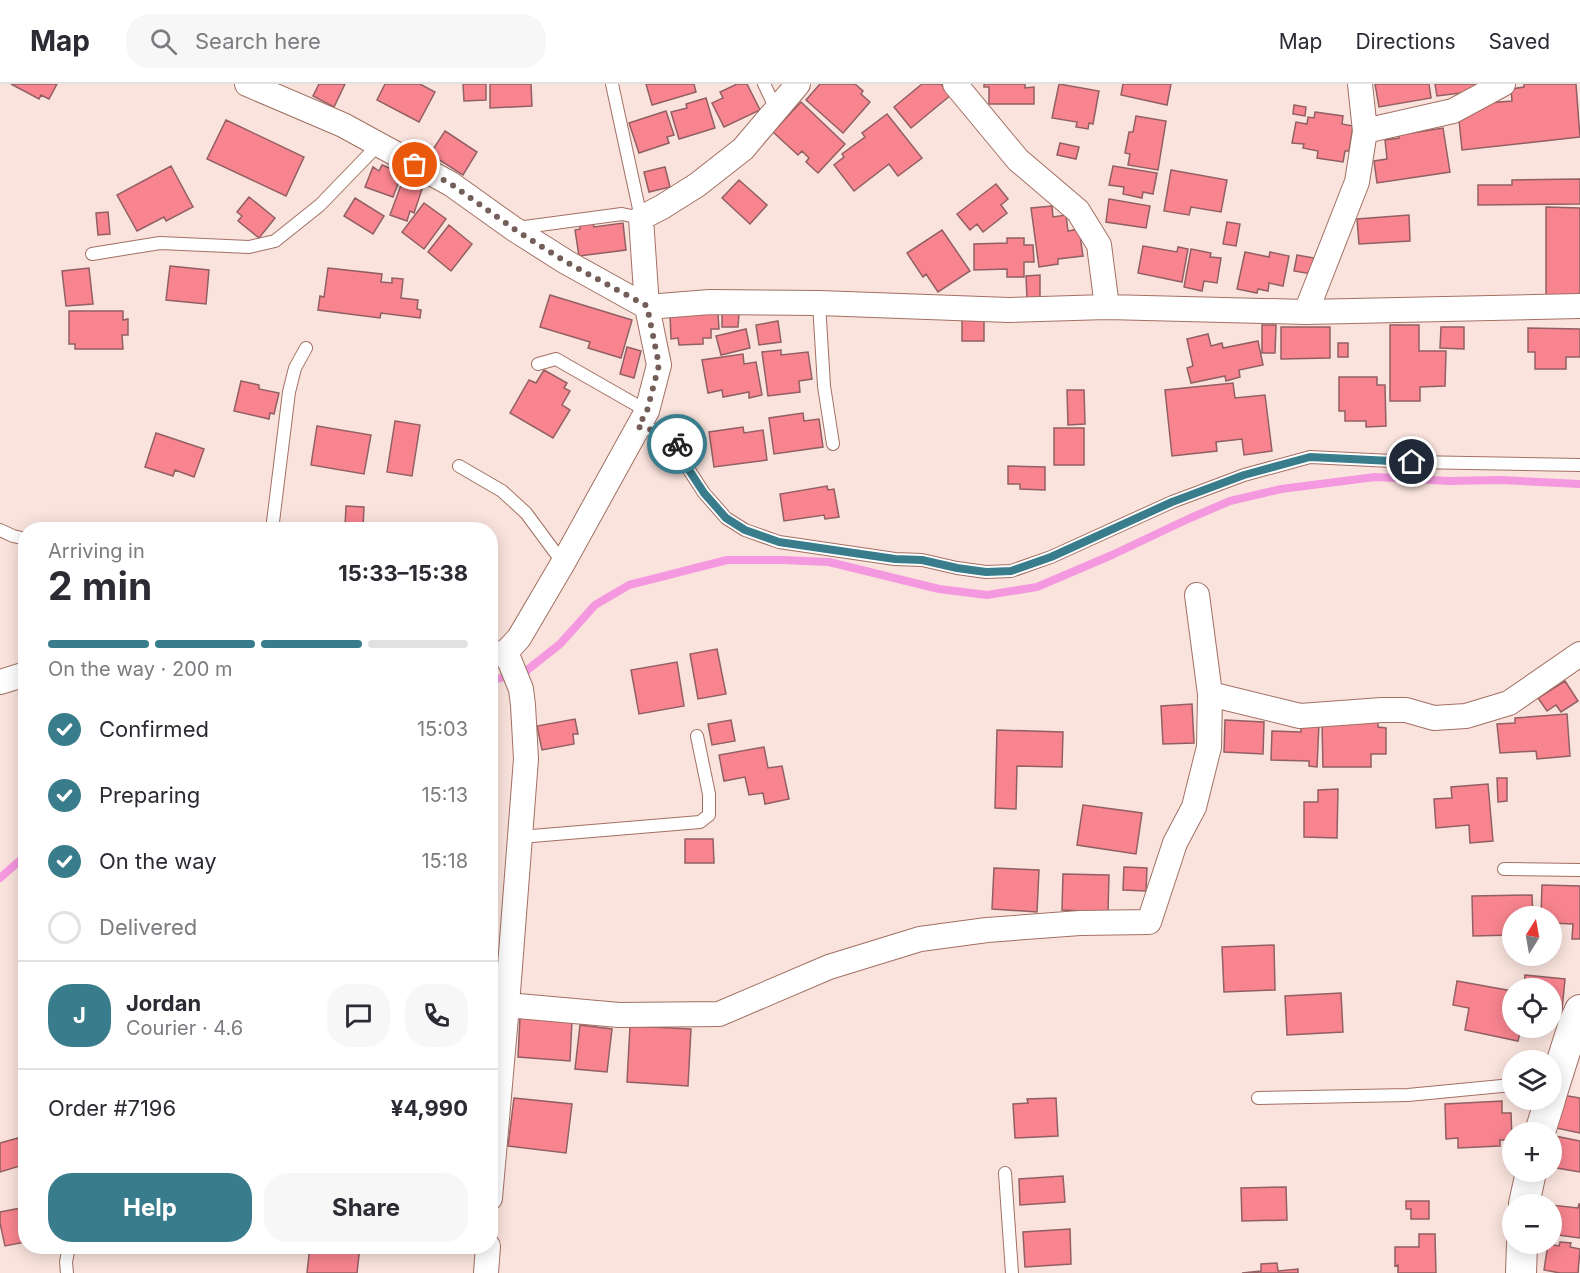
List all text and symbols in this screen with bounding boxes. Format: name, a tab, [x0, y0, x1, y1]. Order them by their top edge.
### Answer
search box	[126, 14, 546, 68]
text: Map	[30, 24, 90, 58]
icon: search	[147, 25, 180, 58]
text: Search here	[195, 28, 321, 54]
text: Map	[1279, 29, 1322, 54]
text: Directions	[1355, 29, 1456, 54]
text: Saved	[1489, 29, 1550, 54]
pin	[389, 139, 440, 190]
icon: bag	[398, 148, 431, 181]
courier	[647, 414, 707, 474]
icon: bike	[661, 428, 694, 461]
pin	[1386, 436, 1437, 487]
icon: home	[1395, 445, 1428, 478]
text: Arriving in	[48, 539, 145, 563]
text: 15:33–15:38	[338, 560, 468, 586]
text: 2 min	[48, 562, 152, 609]
text: On the way · 200 m	[48, 657, 233, 681]
icon: check	[48, 713, 81, 746]
text: Confirmed	[99, 716, 209, 742]
text: 15:03	[417, 717, 468, 741]
icon: check	[48, 779, 81, 812]
text: Preparing	[99, 782, 200, 808]
text: 15:13	[421, 783, 468, 807]
icon: check	[48, 845, 81, 878]
text: On the way	[99, 848, 217, 874]
text: 15:18	[421, 849, 468, 873]
north arrow	[1502, 906, 1562, 966]
map controls	[1502, 906, 1562, 1254]
text: Delivered	[99, 914, 197, 940]
button: locate	[1502, 978, 1562, 1038]
button: chat	[327, 984, 390, 1047]
button: phone	[405, 984, 468, 1047]
text: Jordan	[126, 990, 201, 1016]
text: J	[73, 1002, 86, 1028]
text: Courier · 4.6	[126, 1016, 243, 1040]
button: layers	[1502, 1050, 1562, 1110]
text: Order #7196	[48, 1095, 176, 1121]
text: ¥4,990	[391, 1095, 468, 1121]
button: +	[1502, 1122, 1562, 1182]
button: Help	[48, 1173, 252, 1242]
button: Share	[264, 1173, 468, 1242]
button: −	[1502, 1194, 1562, 1254]

